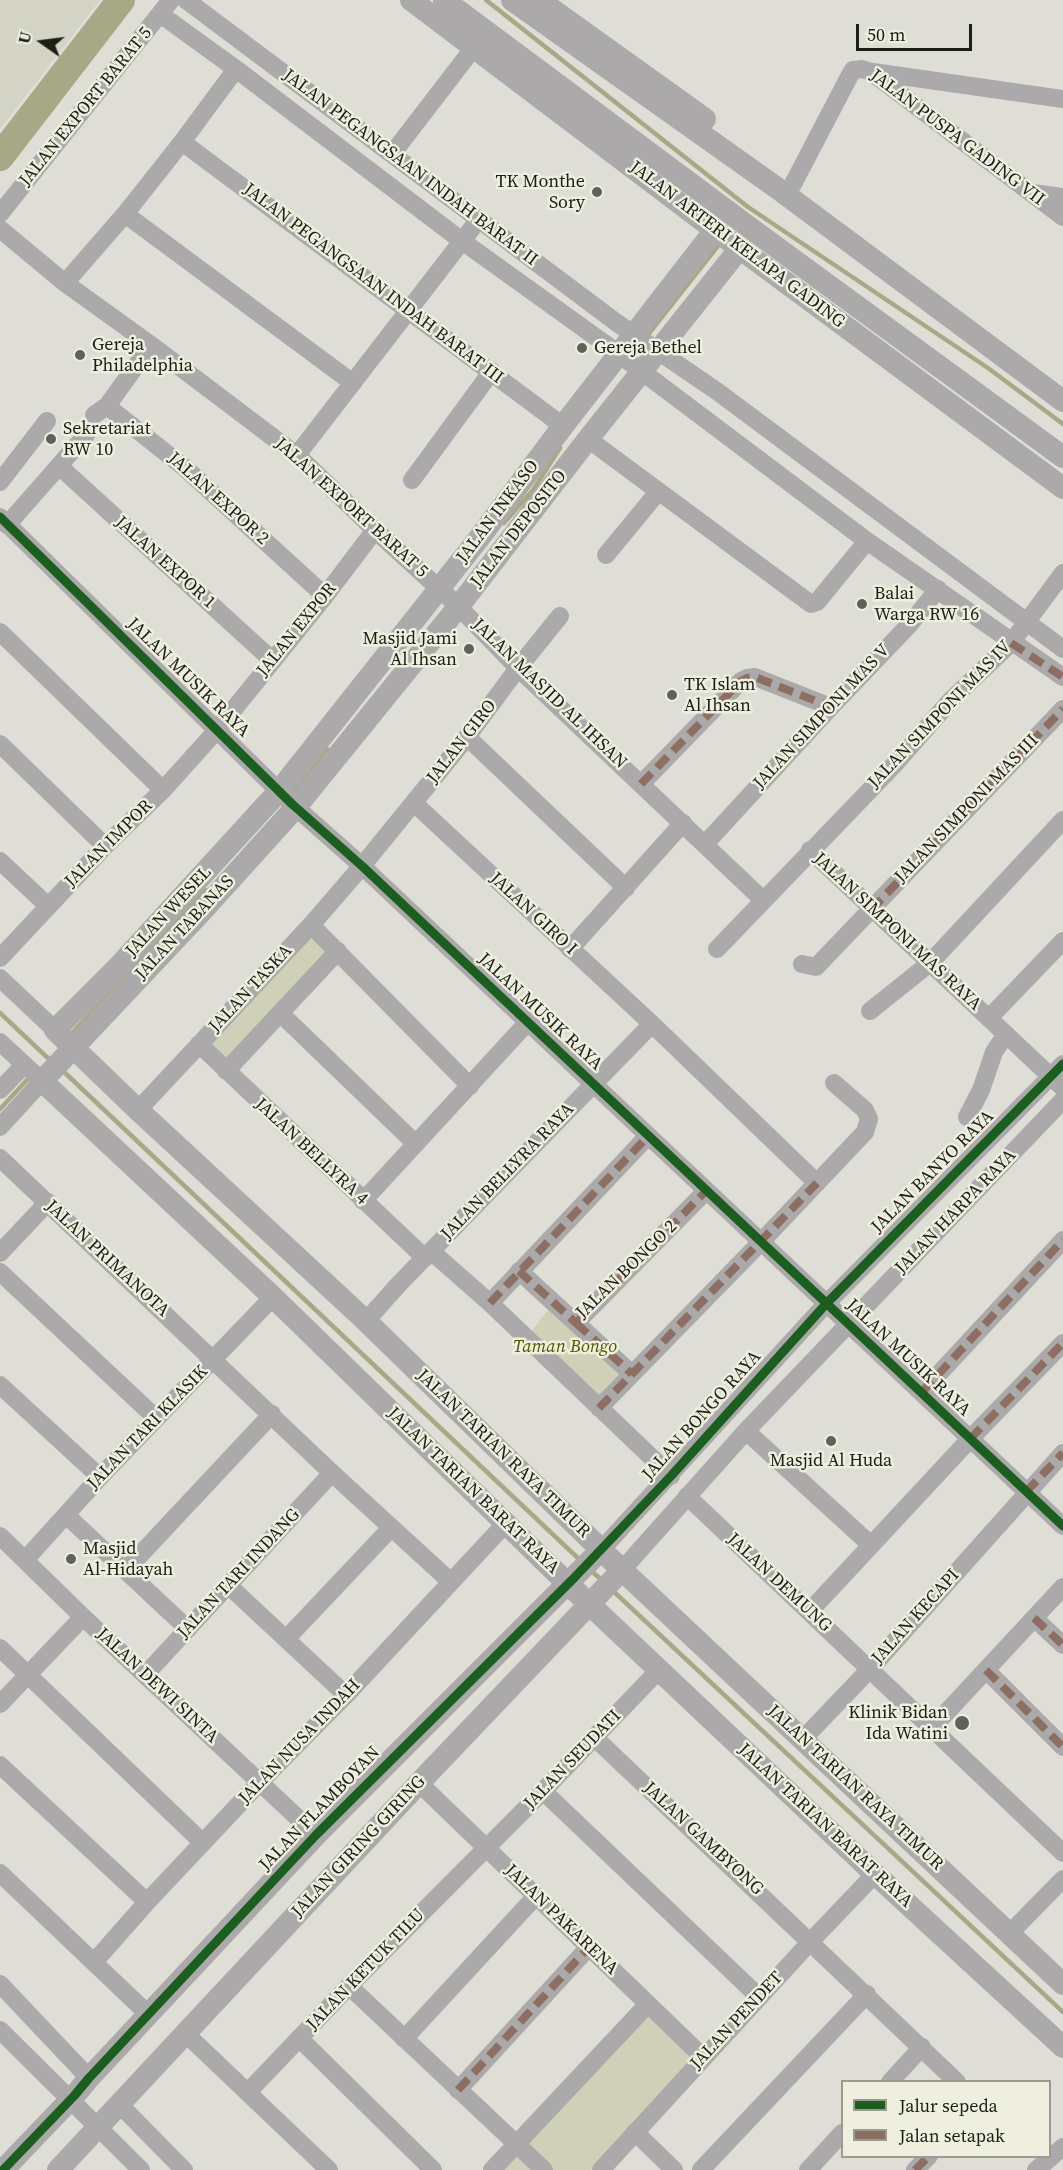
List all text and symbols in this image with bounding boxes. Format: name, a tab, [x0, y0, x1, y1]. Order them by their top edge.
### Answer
north arrow	[12, 12, 72, 72]
scale bar	[859, 12, 974, 50]
text: 50 m	[867, 22, 905, 47]
street label: JALAN EXPORT BARAT 5	[15, 23, 157, 191]
text: U	[12, 29, 37, 46]
street label: JALAN PEGANGSAAN INDAH BARAT II	[278, 65, 542, 271]
street label: JALAN PUSPA GADING VII	[865, 65, 1049, 211]
street label: JALAN ARTERI KELAPA GADING	[625, 157, 849, 333]
place label: TK Monthe Sory	[496, 171, 585, 213]
street label: JALAN PEGANGSAAN INDAH BARAT III	[239, 179, 507, 389]
marker: TK Monthe Sory	[590, 185, 604, 199]
place label: Gereja Philadelphia	[92, 334, 193, 376]
place label: Gereja Bethel	[594, 337, 702, 359]
marker: Gereja Bethel	[575, 341, 589, 355]
marker: Gereja Philadelphia	[73, 348, 87, 362]
place label: Sekretariat RW 10	[63, 418, 151, 460]
marker: Sekretariat RW 10	[44, 432, 58, 446]
street label: JALAN EXPORT BARAT 5	[270, 433, 432, 583]
street label: JALAN EXPOR 2	[163, 448, 273, 550]
street label: JALAN INKASO	[452, 456, 544, 568]
street label: JALAN DEPOSITO	[466, 466, 572, 592]
street label: JALAN EXPOR 1	[110, 512, 220, 614]
street label: JALAN EXPOR	[252, 579, 342, 681]
place label: Balai Warga RW 16	[874, 583, 979, 626]
marker: Balai Warga RW 16	[855, 597, 869, 611]
street label: JALAN MUSIK RAYA	[122, 614, 254, 742]
street label: JALAN MASJID AL IHSAN	[467, 614, 631, 774]
place label: Masjid Jami Al Ihsan	[362, 628, 457, 670]
street label: JALAN SIMPONI MAS IV	[864, 637, 1016, 793]
street label: JALAN SIMPONI MAS V	[749, 640, 895, 794]
marker: Masjid Jami Al Ihsan	[462, 642, 476, 656]
place label: TK Islam Al Ihsan	[684, 674, 755, 716]
marker: TK Islam Al Ihsan	[665, 688, 679, 702]
street label: JALAN GIRO	[423, 696, 501, 788]
street label: JALAN SIMPONI MAS III	[890, 730, 1044, 888]
street label: JALAN IMPOR	[61, 796, 157, 892]
street label: JALAN SIMPONI MAS RAYA	[808, 848, 986, 1016]
street label: JALAN WESEL	[121, 862, 217, 962]
street label: JALAN GIRO I	[485, 868, 581, 960]
street label: JALAN TABANAS	[131, 871, 239, 985]
street label: JALAN TASKA	[205, 941, 297, 1037]
street label: JALAN MUSIK RAYA	[473, 949, 607, 1075]
street label: JALAN BELLYRA 4	[250, 1094, 372, 1210]
street label: JALAN BELLYRA RAYA	[437, 1099, 579, 1245]
street label: JALAN BANYO RAYA	[867, 1106, 999, 1238]
street label: JALAN HARPA RAYA	[891, 1145, 1021, 1279]
street label: JALAN PRIMANOTA	[41, 1196, 173, 1322]
street label: JALAN BONGO 2	[572, 1216, 682, 1324]
street label: JALAN MUSIK RAYA	[841, 1295, 975, 1421]
park label: Taman Bongo	[513, 1336, 617, 1358]
street label: JALAN BONGO RAYA	[638, 1347, 766, 1485]
street label: JALAN TARI KLASIK	[83, 1361, 213, 1495]
street label: JALAN TARIAN RAYA TIMUR	[412, 1365, 594, 1543]
street label: JALAN TARIAN BARAT RAYA	[382, 1403, 564, 1579]
marker: Masjid Al Huda	[824, 1434, 838, 1448]
place label: Masjid Al Huda	[770, 1450, 892, 1472]
street label: JALAN TARI INDANG	[173, 1504, 305, 1644]
street label: JALAN DEMUNG	[722, 1529, 836, 1637]
place label: Masjid Al-Hidayah	[83, 1538, 173, 1580]
marker: Masjid Al-Hidayah	[64, 1552, 78, 1566]
street label: JALAN KECAPI	[868, 1565, 964, 1669]
street label: JALAN DEWI SINTA	[91, 1624, 223, 1748]
street label: JALAN NUSA INDAH	[235, 1675, 365, 1809]
street label: JALAN TARIAN RAYA TIMUR	[762, 1701, 948, 1875]
place label: Klinik Bidan Ida Watini	[848, 1702, 948, 1744]
street label: JALAN SEUDATI	[520, 1706, 626, 1814]
marker: Klinik Bidan Ida Watini	[953, 1714, 971, 1732]
street label: JALAN TARIAN BARAT RAYA	[733, 1739, 917, 1913]
street label: JALAN FLAMBOYAN	[255, 1742, 385, 1876]
street label: JALAN GIRING GIRING	[287, 1771, 431, 1923]
street label: JALAN GAMBYONG	[639, 1778, 767, 1900]
street label: JALAN PAKARENA	[500, 1860, 622, 1980]
street label: JALAN KETUK TILU	[302, 1905, 430, 2035]
street label: JALAN PENDET	[686, 1968, 788, 2074]
legend	[841, 2080, 1051, 2158]
text: Jalur sepeda	[899, 2093, 998, 2118]
text: Jalan setapak	[899, 2123, 1005, 2148]

